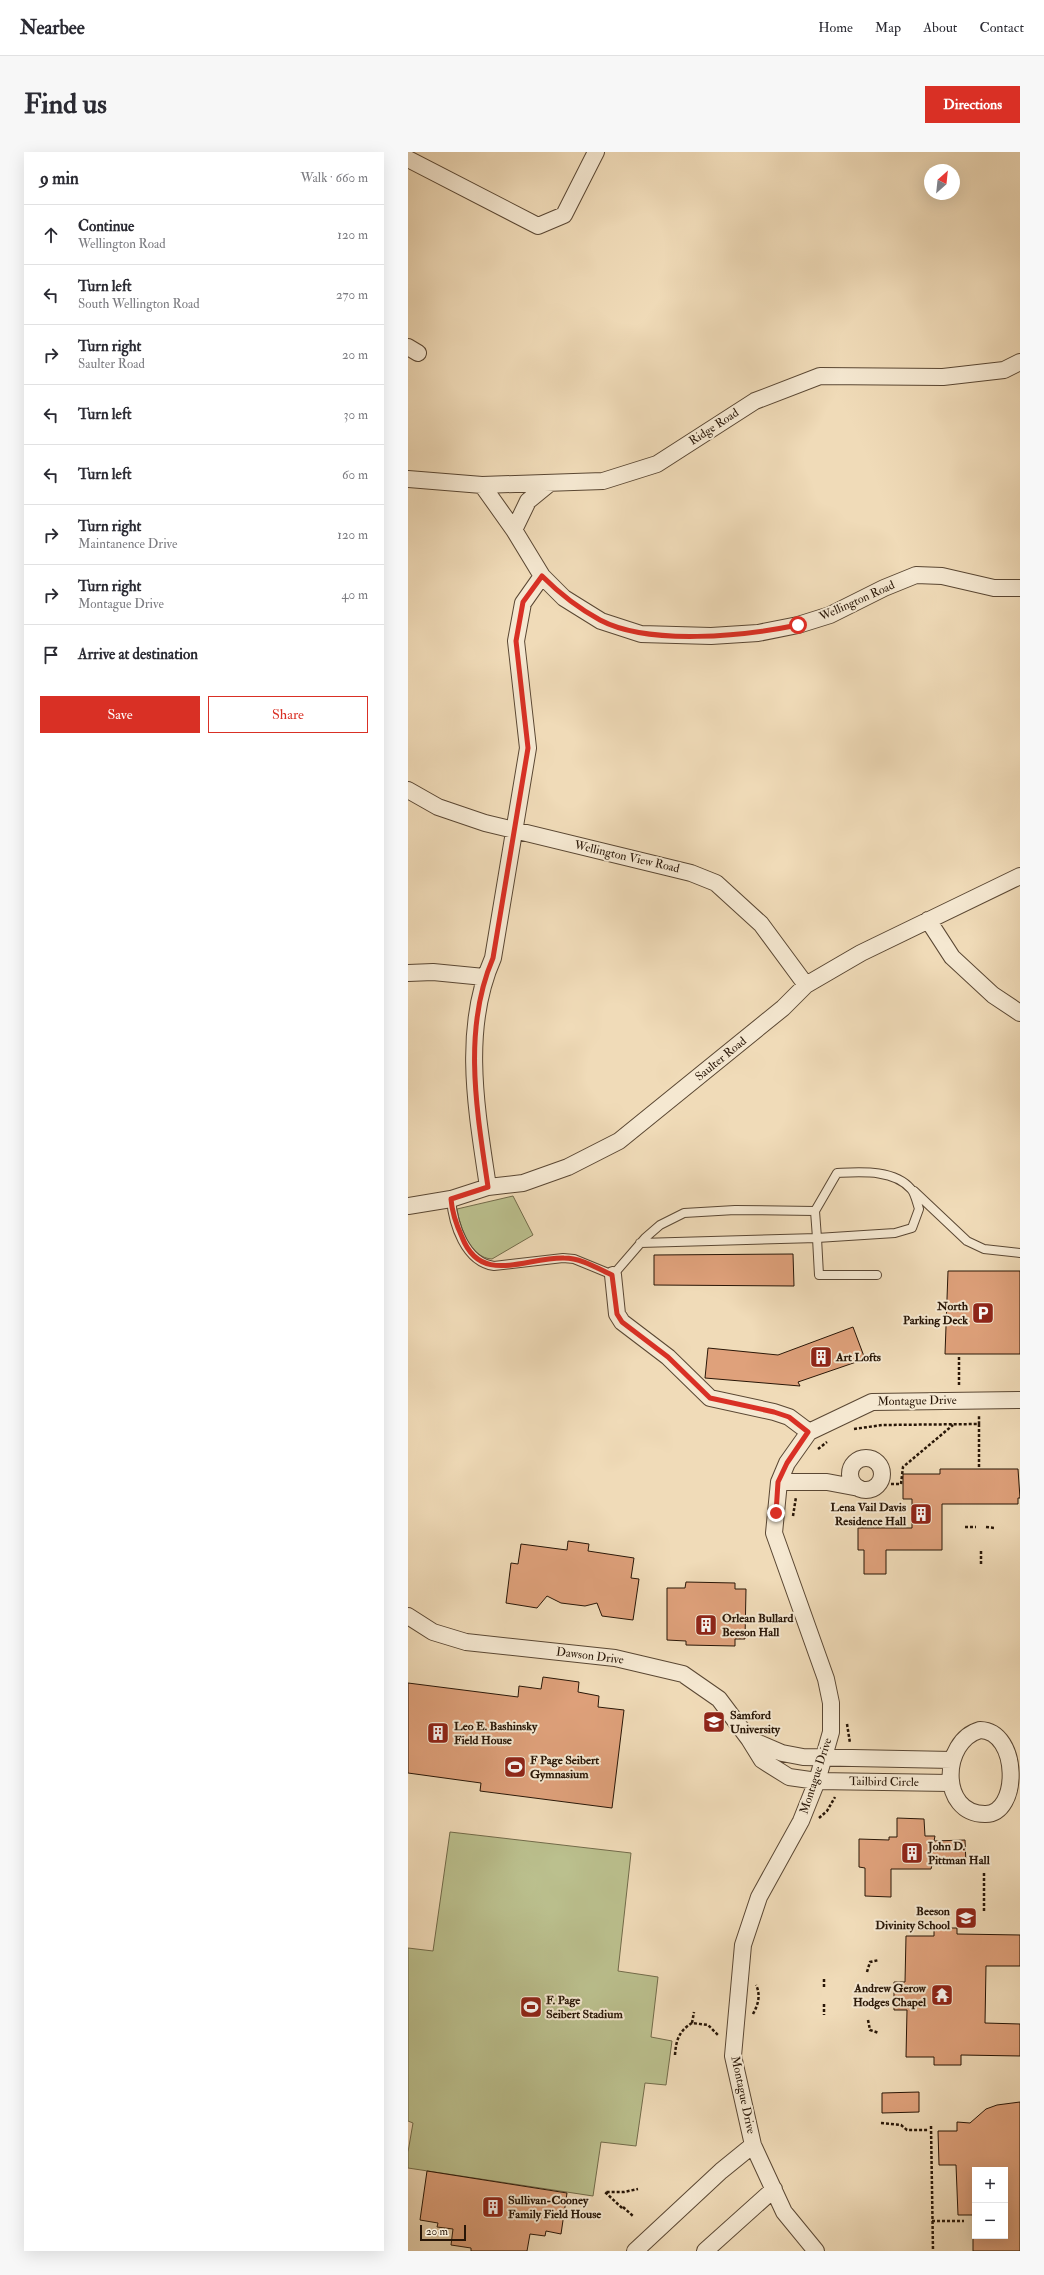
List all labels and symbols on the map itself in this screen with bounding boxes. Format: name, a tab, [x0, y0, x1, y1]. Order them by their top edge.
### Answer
north arrow	[924, 164, 960, 200]
street label: Ridge Road	[686, 405, 742, 449]
street label: Wellington Road	[816, 578, 897, 625]
route start	[789, 616, 807, 634]
street label: Wellington View Road	[572, 837, 681, 876]
street label: Saulter Road	[692, 1034, 750, 1084]
place label: North Parking Deck	[903, 1299, 969, 1328]
parking icon: North Parking Deck	[970, 1300, 996, 1326]
building icon: Art Lofts	[808, 1344, 834, 1370]
place label: Art Lofts	[835, 1350, 881, 1365]
street label: Montague Drive	[877, 1393, 957, 1409]
place label: Lena Vail Davis Residence Hall	[830, 1500, 907, 1529]
building icon: Lena Vail Davis Residence Hall	[908, 1501, 934, 1527]
route end	[767, 1504, 785, 1522]
place label: Orlean Bullard Beeson Hall	[722, 1611, 793, 1640]
building icon: Orlean Bullard Beeson Hall	[693, 1612, 719, 1638]
street label: Dawson Drive	[555, 1644, 625, 1668]
place label: Samford University	[730, 1708, 781, 1737]
school or university icon: Samford University	[701, 1709, 727, 1735]
place label: Leo E. Bashinsky Field House	[454, 1719, 538, 1748]
building icon: Leo E. Bashinsky Field House	[425, 1720, 451, 1746]
street label: Montague Drive	[797, 1736, 835, 1816]
place label: F Page Seibert Gymnasium	[530, 1753, 599, 1782]
sports icon: F Page Seibert Gymnasium	[502, 1754, 528, 1780]
street label: Tailbird Circle	[849, 1774, 919, 1790]
place label: John D. Pittman Hall	[927, 1839, 991, 1868]
building icon: John D. Pittman Hall	[899, 1840, 925, 1866]
place label: Beeson Divinity School	[875, 1904, 951, 1933]
school or university icon: Beeson Divinity School	[953, 1905, 979, 1931]
place label: Andrew Gerow Hodges Chapel	[853, 1981, 927, 2010]
temple icon: Andrew Gerow Hodges Chapel	[929, 1982, 955, 2008]
place label: F. Page Seibert Stadium	[546, 1993, 623, 2022]
sports icon: F. Page Seibert Stadium	[518, 1994, 544, 2020]
street label: Montague Drive	[727, 2055, 759, 2135]
place label: Sullivan-Cooney Family Field House	[508, 2193, 602, 2222]
building icon: Sullivan-Cooney Family Field House	[480, 2194, 506, 2220]
scale bar	[420, 2223, 466, 2242]

